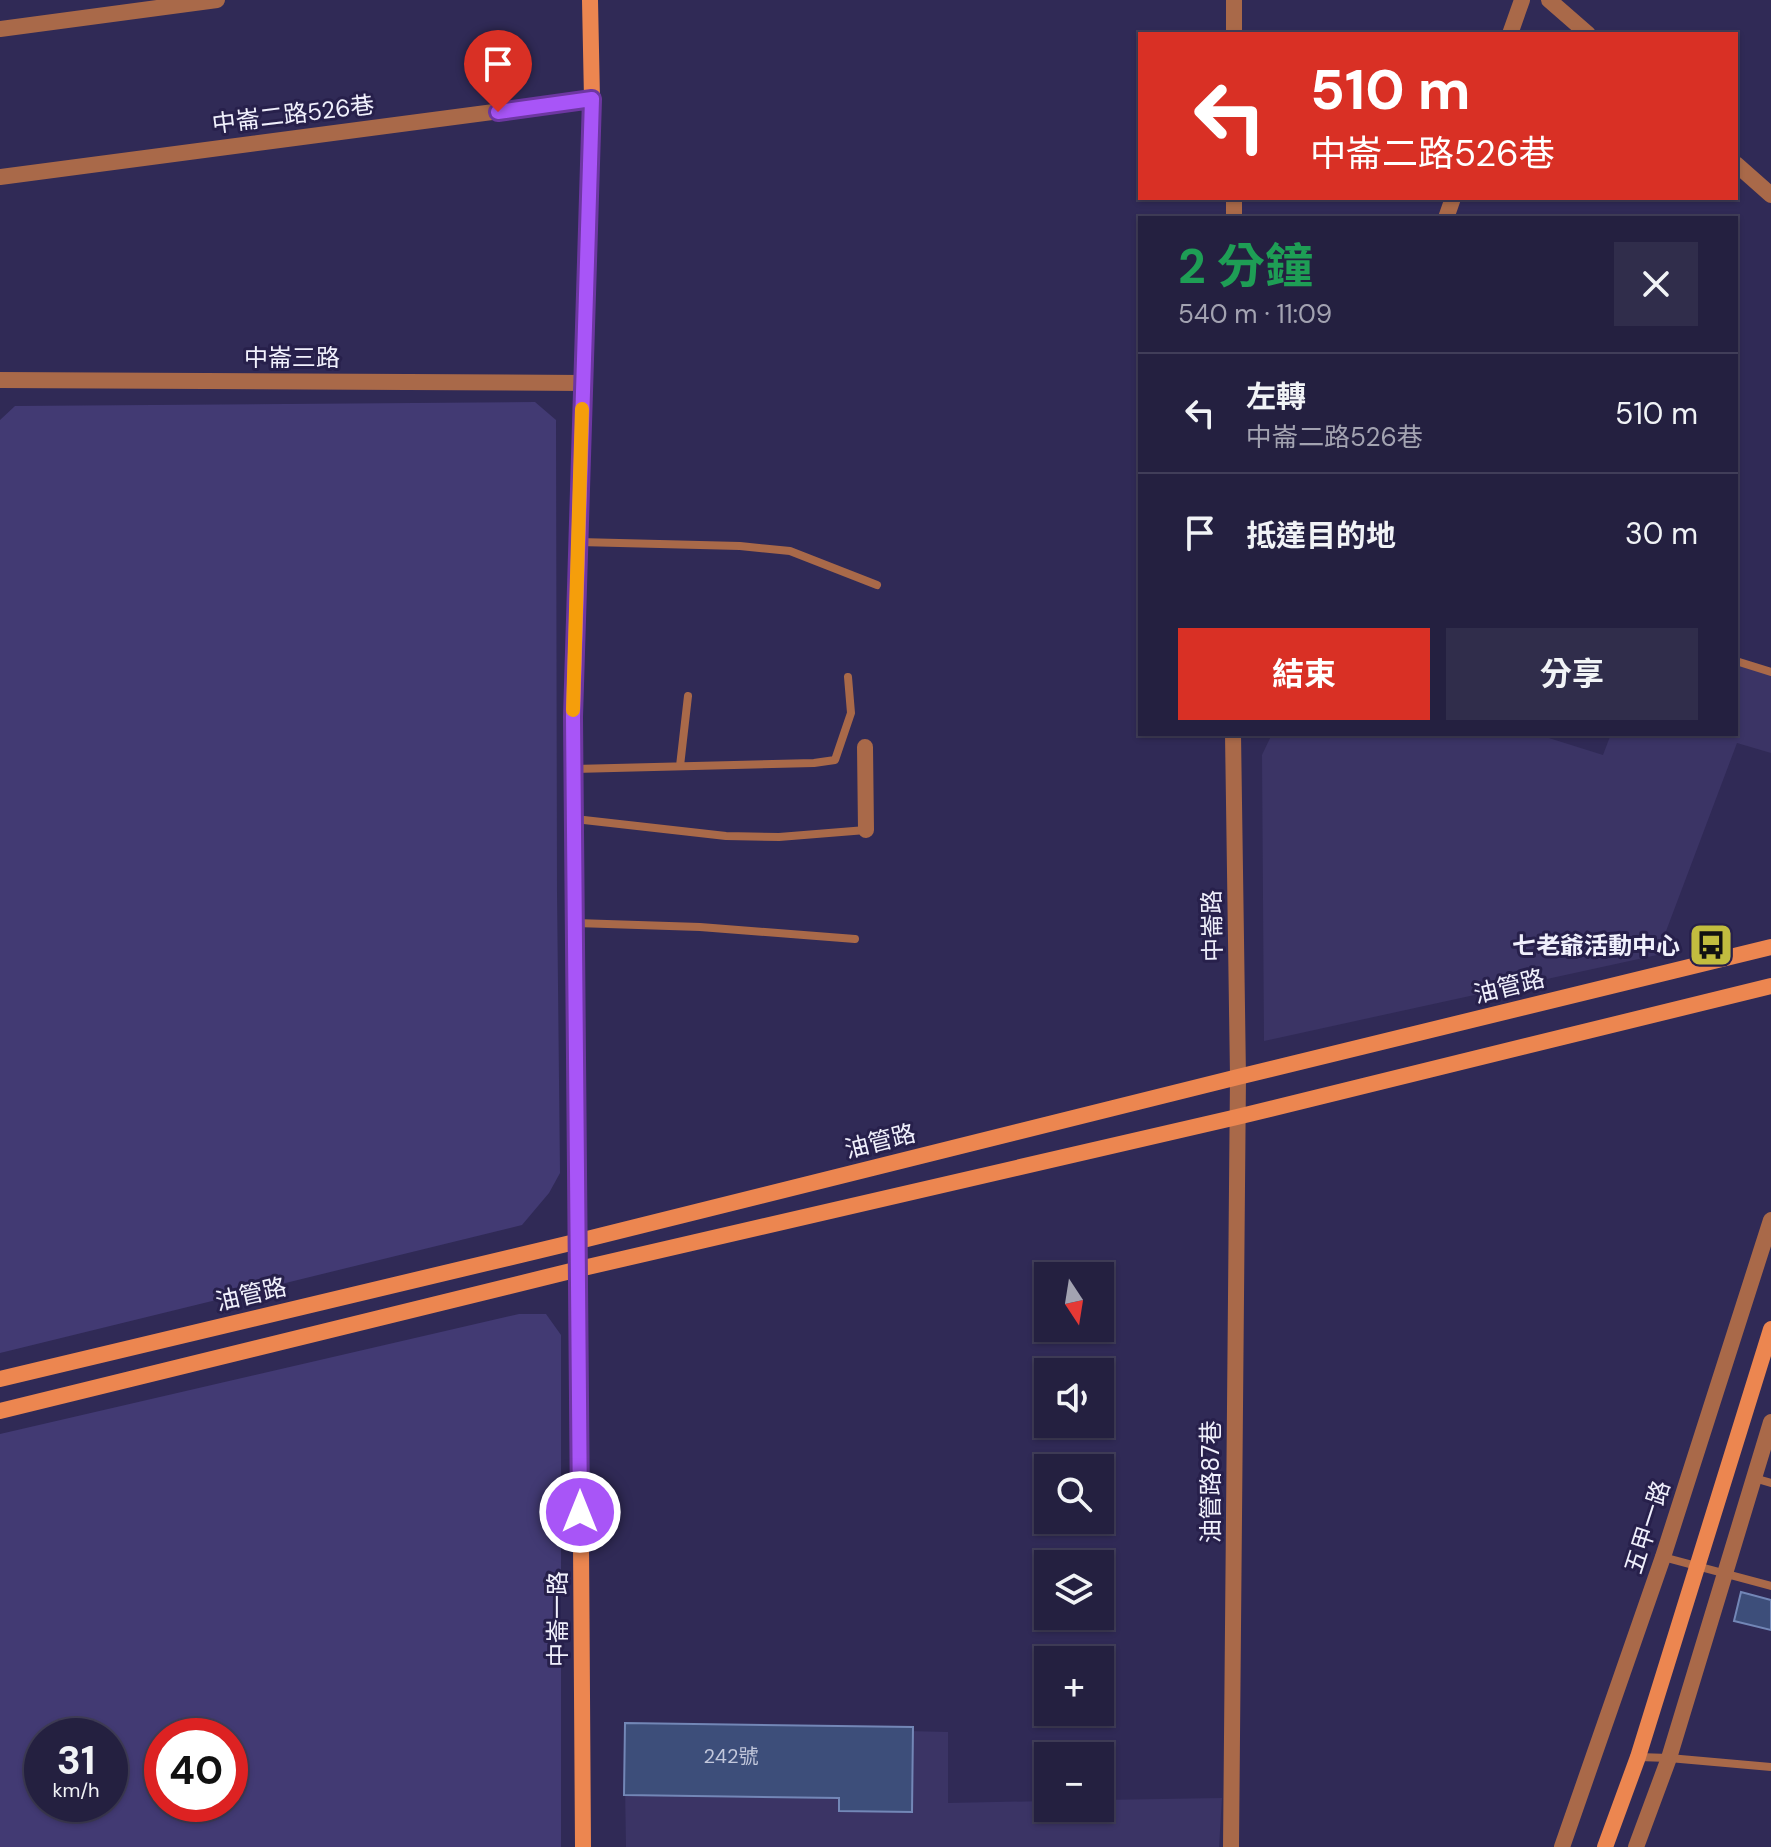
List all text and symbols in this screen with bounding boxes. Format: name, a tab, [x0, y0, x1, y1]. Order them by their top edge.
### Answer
pin	[464, 30, 532, 112]
icon: arrive	[476, 42, 520, 86]
text: 510 m	[1310, 53, 1471, 126]
icon: left	[1178, 64, 1282, 168]
street label: 中崙二路526巷	[210, 89, 376, 139]
text: 中崙二路526巷	[1310, 130, 1555, 177]
text: 2 分鐘	[1178, 235, 1313, 298]
button: close	[1614, 242, 1698, 326]
text: 540 m · 11:09	[1178, 297, 1332, 331]
street label: 中崙三路	[244, 342, 340, 373]
text: 左轉	[1246, 377, 1306, 416]
icon: left	[1178, 391, 1222, 435]
text: 510 m	[1615, 394, 1698, 433]
text: 中崙二路526巷	[1246, 420, 1423, 454]
icon: arrive	[1178, 511, 1222, 555]
text: 30 m	[1625, 514, 1698, 553]
text: 抵達目的地	[1246, 516, 1396, 555]
button: 結束	[1178, 628, 1430, 720]
button: 分享	[1446, 628, 1698, 720]
street label: 中崙路	[1196, 890, 1228, 962]
bus stop icon: 七老爺活動中心	[1687, 921, 1735, 969]
place label: 七老爺活動中心	[1512, 930, 1680, 961]
street label: 油管路	[1470, 962, 1548, 1010]
street label: 油管路	[841, 1117, 919, 1165]
north arrow	[1034, 1262, 1114, 1342]
map controls	[1034, 1262, 1114, 1822]
street label: 油管路	[212, 1271, 290, 1317]
button: sound	[1034, 1358, 1114, 1438]
street label: 油管路87巷	[1195, 1421, 1226, 1543]
button: search	[1034, 1454, 1114, 1534]
position arrow	[538, 1470, 622, 1554]
street label: 五甲一路	[1617, 1477, 1677, 1577]
button: layers	[1034, 1550, 1114, 1630]
street label: 中崙一路	[542, 1571, 573, 1667]
button: +	[1034, 1646, 1114, 1726]
speed limit sign: 40	[144, 1718, 248, 1822]
text: 31	[57, 1734, 95, 1786]
button: −	[1034, 1742, 1114, 1822]
house number: 242號	[704, 1743, 758, 1769]
text: km/h	[52, 1777, 100, 1803]

